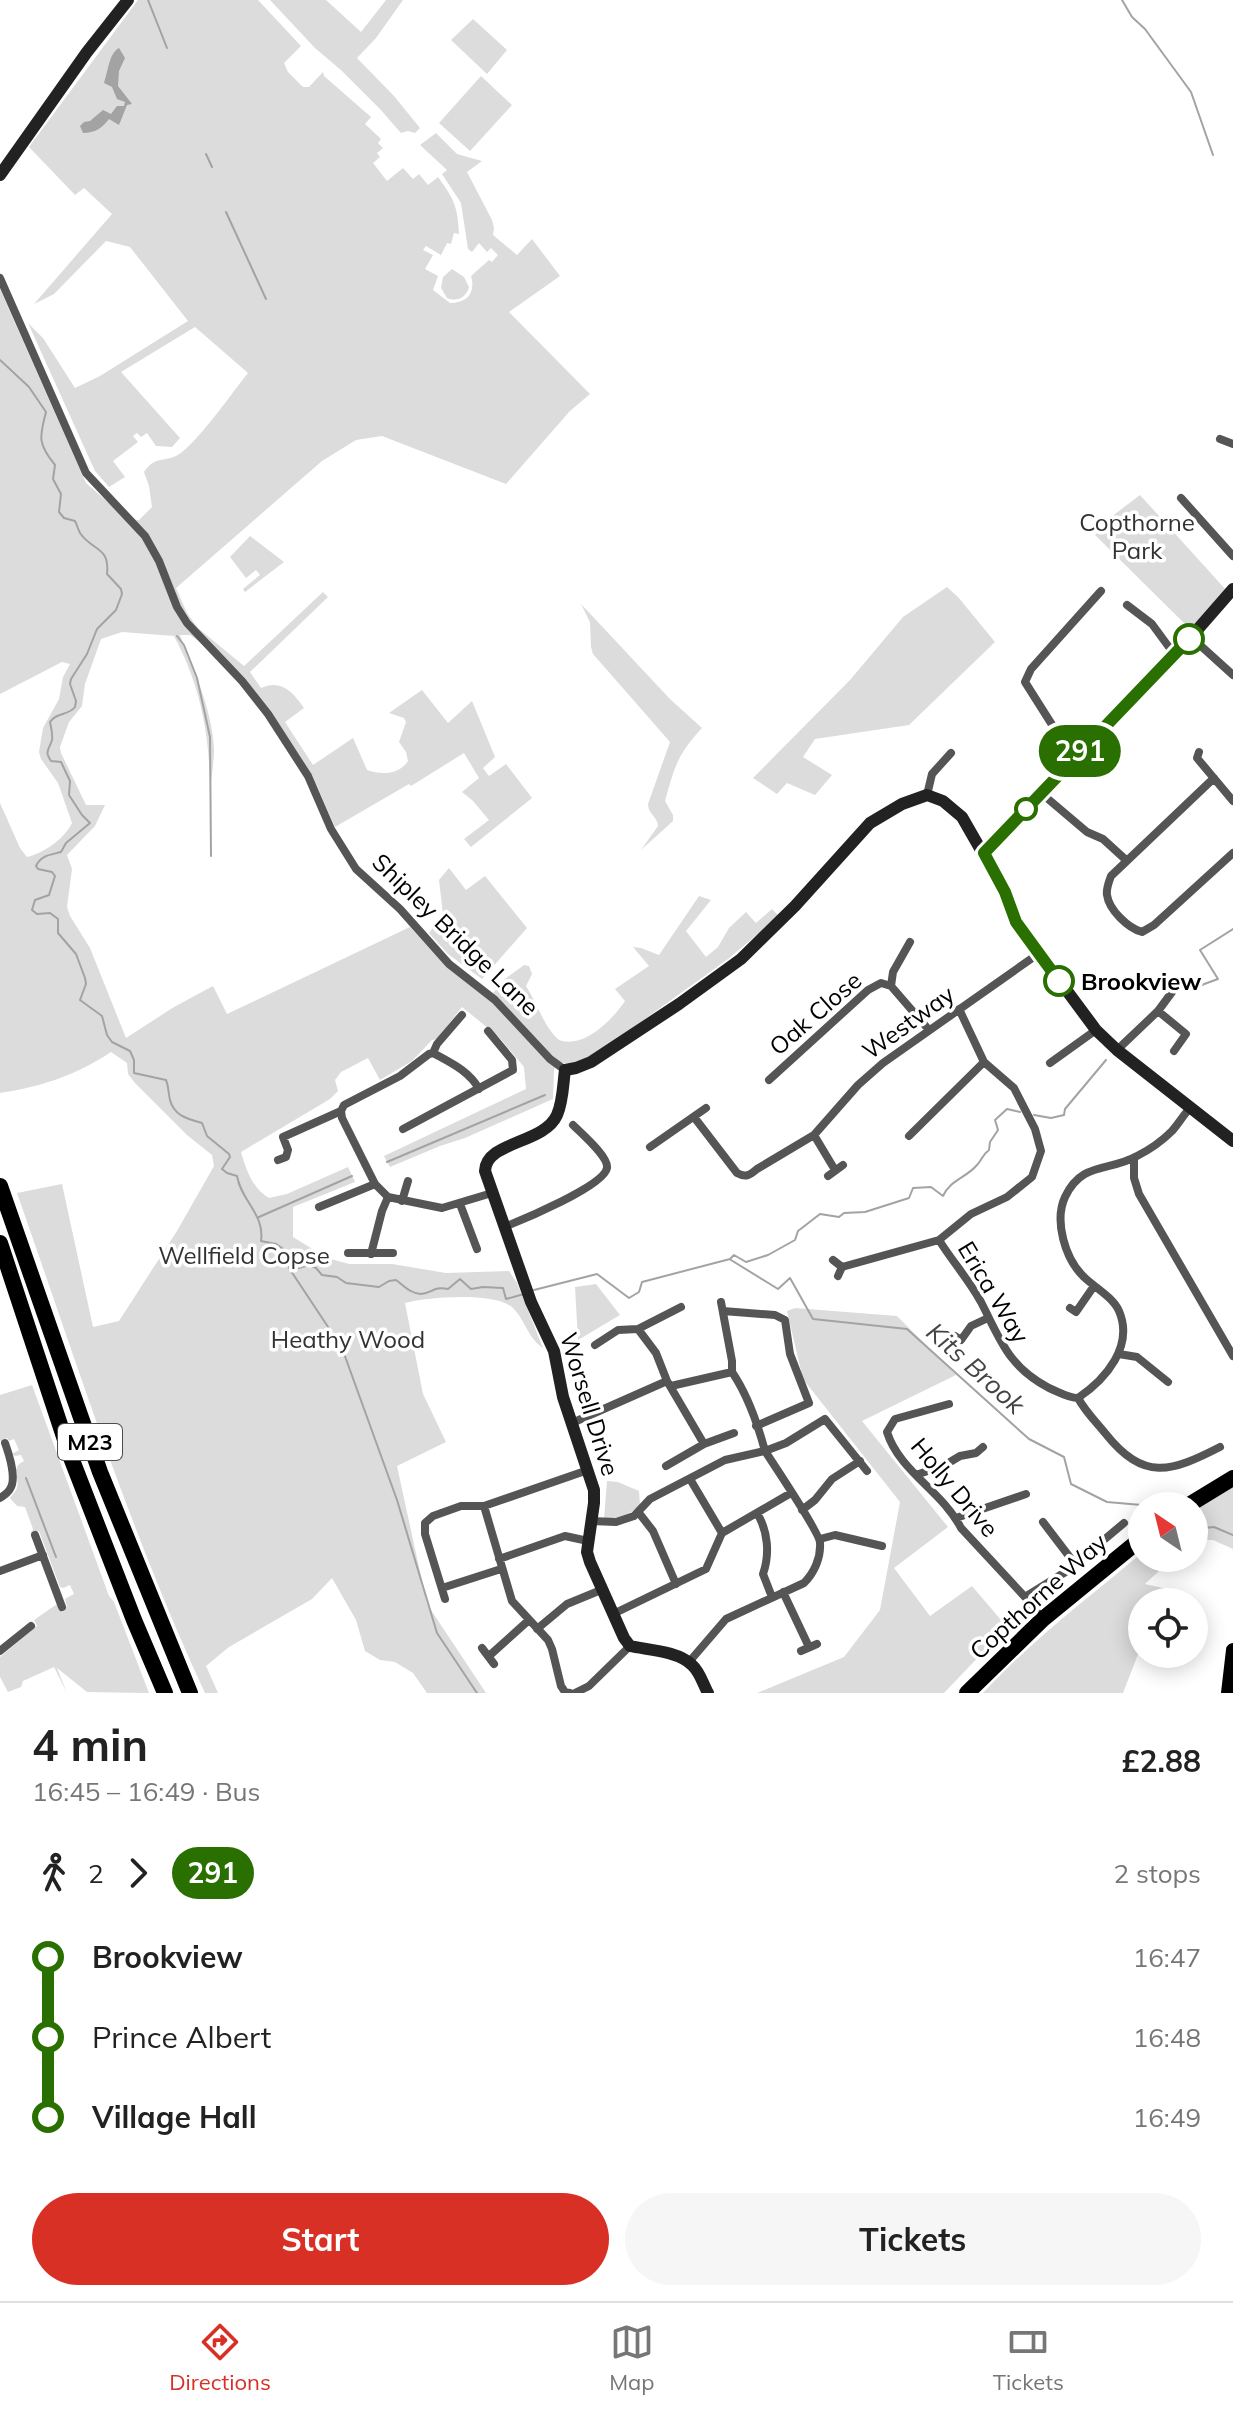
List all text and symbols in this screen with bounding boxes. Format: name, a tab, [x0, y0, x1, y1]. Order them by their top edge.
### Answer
park label: Copthorne Park	[1079, 507, 1195, 565]
unlabelled marker	[1174, 624, 1204, 654]
line badge: 291	[1034, 725, 1126, 777]
text: 291	[1055, 733, 1105, 768]
unlabelled marker	[1015, 798, 1037, 820]
street label: Shipley Bridge Lane	[366, 847, 546, 1021]
street label: Oak Close	[763, 965, 867, 1061]
marker: Brookview	[1044, 966, 1074, 996]
place label: Brookview	[1081, 966, 1202, 996]
street label: Westway	[856, 978, 960, 1065]
street label: Erica Way	[952, 1236, 1036, 1349]
park label: Wellfield Copse	[158, 1240, 330, 1270]
water label: Kits Brook	[920, 1315, 1033, 1421]
park label: Heathy Wood	[271, 1324, 425, 1354]
street label: Worsell Drive	[554, 1329, 626, 1479]
road number: M23	[58, 1424, 122, 1460]
street label: Holly Drive	[905, 1431, 1005, 1543]
north arrow	[1128, 1492, 1208, 1572]
map controls	[1128, 1492, 1208, 1668]
street label: Copthorne Way	[963, 1526, 1113, 1665]
button: locate	[1128, 1588, 1208, 1668]
text: 4 min	[32, 1717, 148, 1772]
text: £2.88	[1122, 1742, 1201, 1780]
text: 16:45 – 16:49 · Bus	[32, 1775, 261, 1808]
icon: walk	[32, 1851, 76, 1895]
icon: forward	[116, 1851, 160, 1895]
text: 291	[188, 1855, 238, 1890]
text: 2	[88, 1857, 104, 1890]
text: 2 stops	[1114, 1857, 1201, 1890]
text: Brookview	[92, 1938, 243, 1976]
text: 16:47	[1133, 1941, 1201, 1974]
text: Prince Albert	[92, 2018, 271, 2056]
text: 16:48	[1133, 2021, 1201, 2054]
text: Village Hall	[92, 2098, 257, 2136]
text: 16:49	[1133, 2101, 1201, 2134]
button: Start	[32, 2193, 609, 2285]
button: Tickets	[625, 2193, 1201, 2285]
tab: Directions	[169, 2320, 271, 2396]
tab: Map	[609, 2320, 654, 2396]
tab: Tickets	[993, 2320, 1064, 2396]

